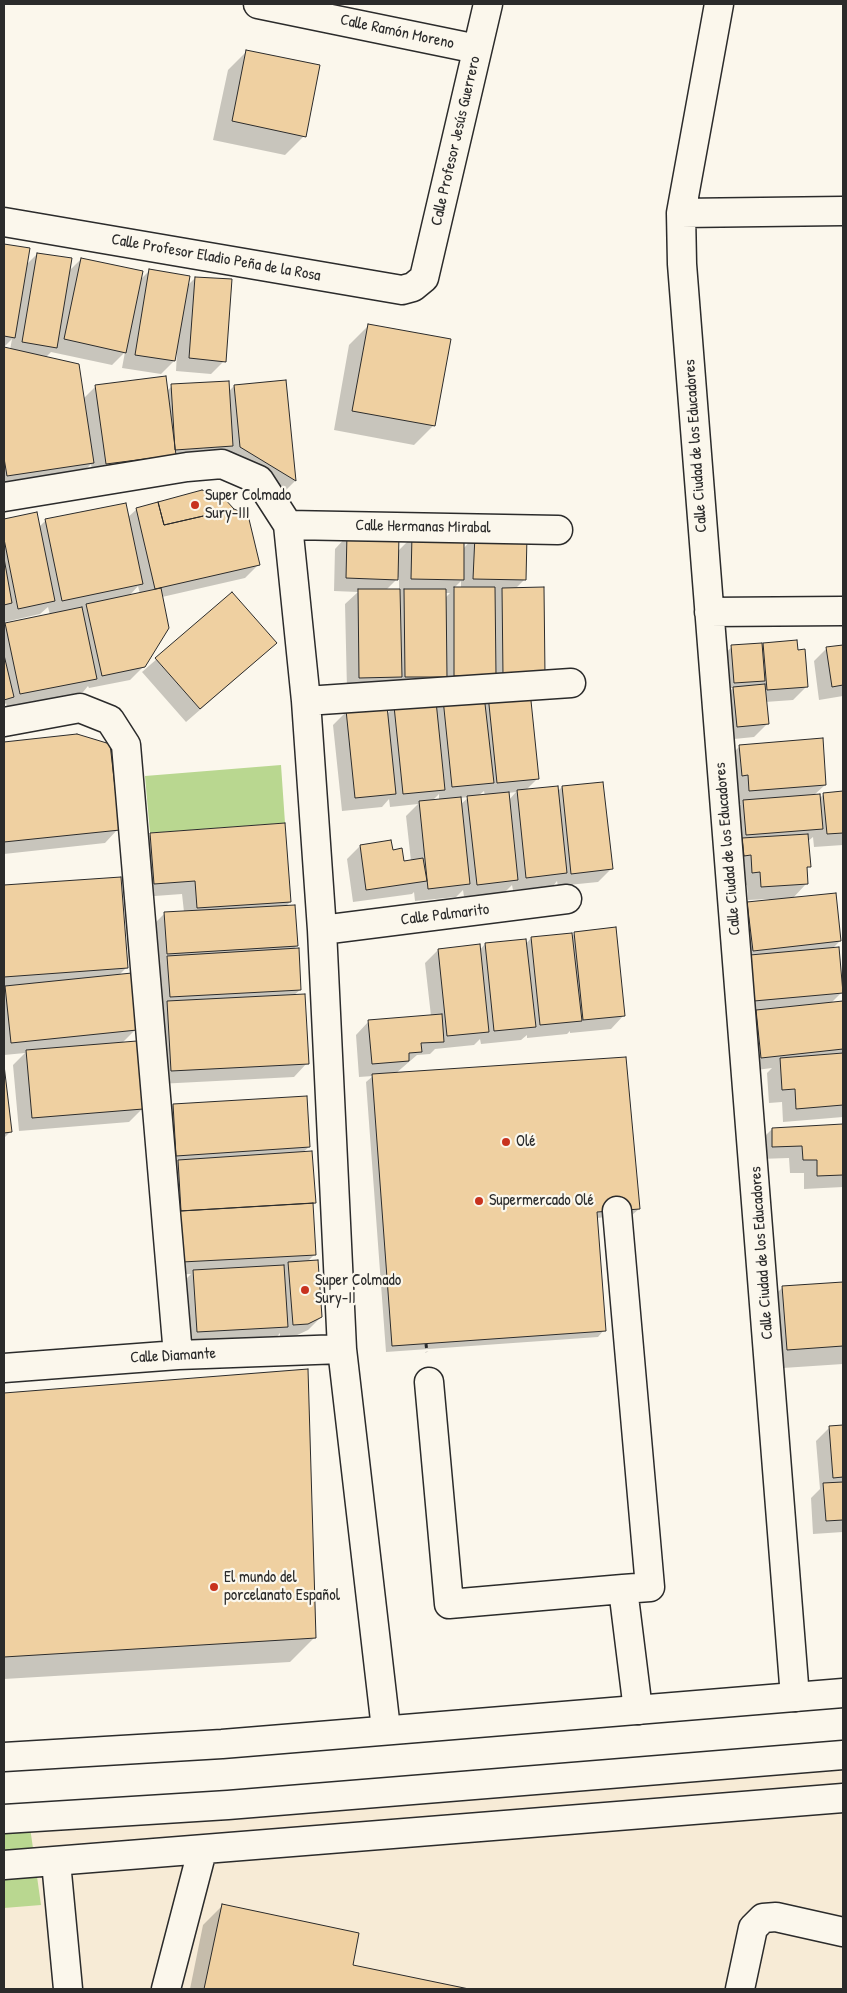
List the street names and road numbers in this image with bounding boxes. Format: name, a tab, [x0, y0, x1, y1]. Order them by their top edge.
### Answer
street label: Calle Ramón Moreno	[338, 11, 456, 53]
street label: Calle Profesor Jesús Guerrero	[427, 54, 485, 228]
street label: Calle Profesor Eladio Peña de la Rosa	[110, 230, 322, 286]
street label: Calle Ciudad de los Educadores	[680, 359, 712, 533]
street label: Calle Hermanas Mirabal	[355, 516, 491, 538]
street label: Calle Ciudad de los Educadores	[711, 762, 745, 936]
street label: Calle Palmarito	[400, 900, 490, 930]
street label: Calle Ciudad de los Educadores	[746, 1166, 778, 1340]
street label: Calle Diamante	[130, 1344, 216, 1368]

